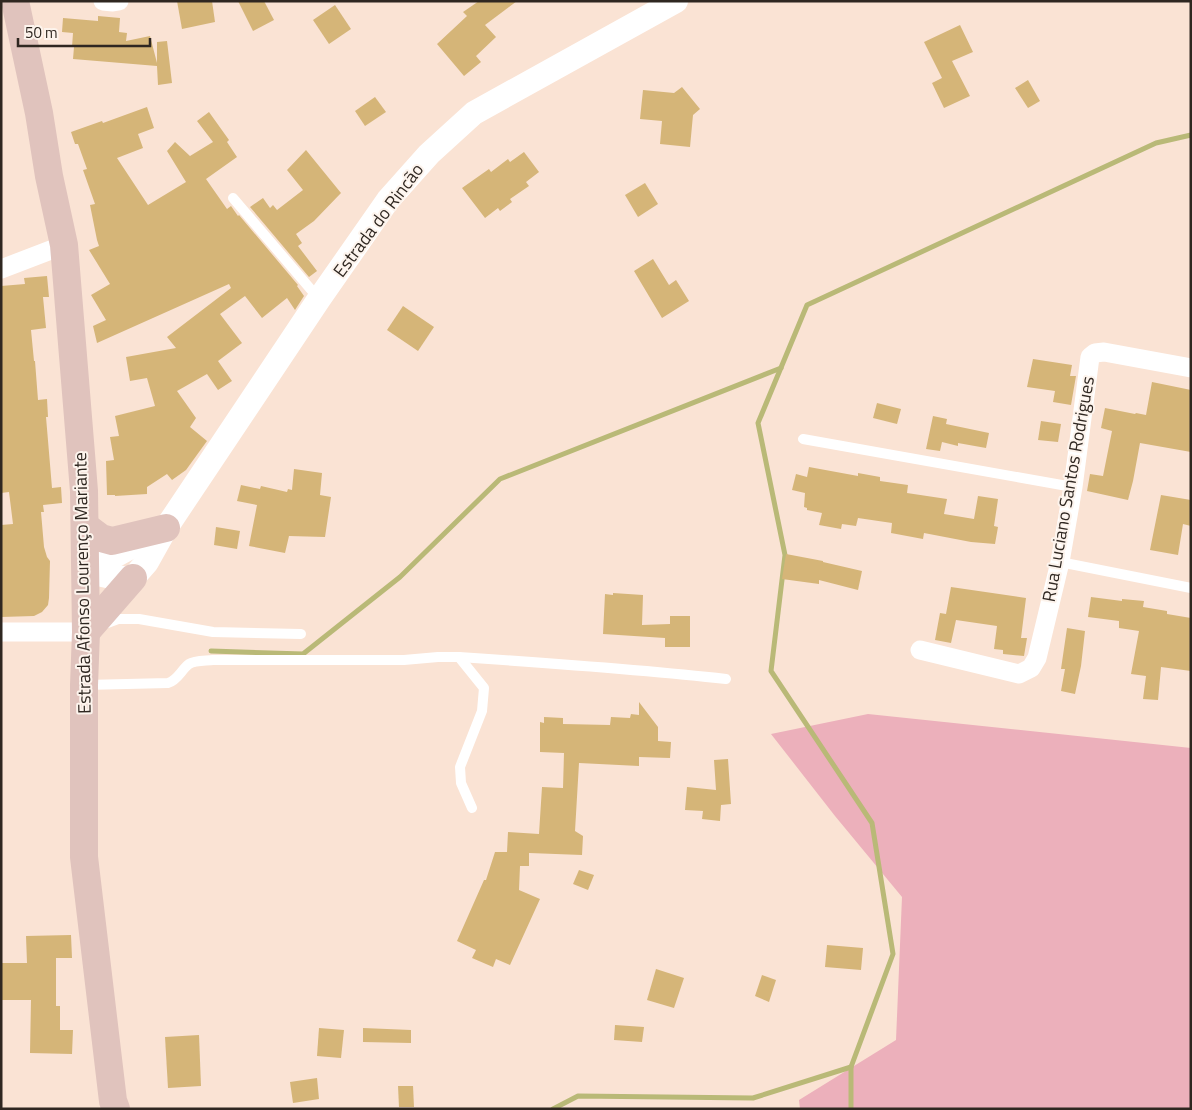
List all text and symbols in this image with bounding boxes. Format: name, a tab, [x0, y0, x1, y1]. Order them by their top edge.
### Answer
scale bar	[18, 15, 150, 47]
text: 50 m	[25, 21, 58, 44]
street label: Estrada do Rincão	[326, 157, 430, 283]
street label: Rua Luciano Santos Rodrigues	[1035, 374, 1101, 604]
street label: Estrada Afonso Lourenço Mariante	[66, 452, 98, 714]

